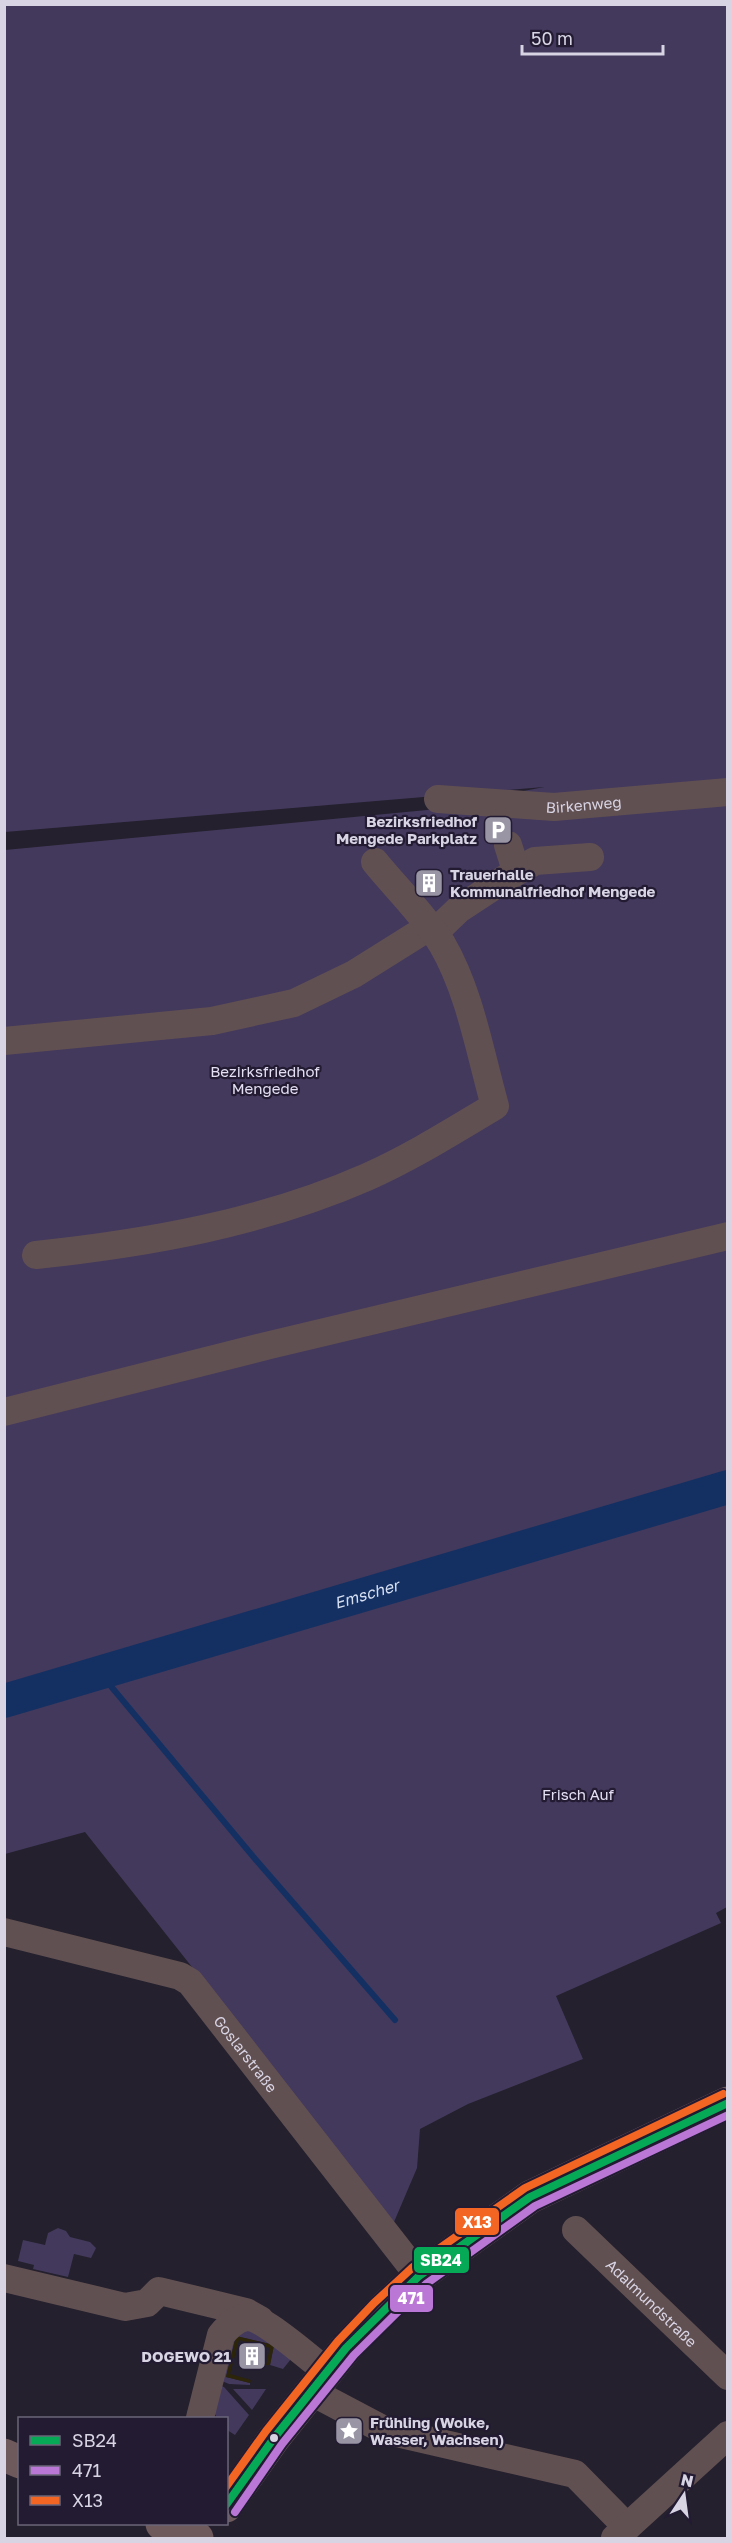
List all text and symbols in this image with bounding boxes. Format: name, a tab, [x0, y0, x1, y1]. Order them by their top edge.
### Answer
scale bar	[522, 18, 663, 56]
text: 50 m	[531, 27, 573, 49]
street label: Birkenweg	[545, 792, 622, 816]
place label: Bezirksfriedhof Mengede Parkplatz	[336, 812, 478, 847]
parking icon: Bezirksfriedhof Mengede Parkplatz	[482, 814, 514, 846]
place label: Trauerhalle Kommunalfriedhof Mengede	[450, 865, 656, 900]
building icon: Trauerhalle Kommunalfriedhof Mengede	[413, 867, 445, 899]
park label: Bezirksfriedhof Mengede	[210, 1062, 320, 1097]
water label: Emscher	[332, 1574, 404, 1613]
park label: Frisch Auf	[542, 1785, 615, 1803]
street label: Goslarstraße	[210, 2012, 282, 2096]
line badge: X13	[454, 2207, 500, 2236]
text: X13	[462, 2212, 492, 2232]
line badge: SB24	[413, 2246, 470, 2274]
text: SB24	[420, 2250, 462, 2270]
street label: Adalmundstraße	[603, 2255, 701, 2351]
line badge: 471	[389, 2284, 434, 2313]
text: 471	[398, 2288, 424, 2308]
building icon: DOGEWO 21	[236, 2340, 268, 2372]
place label: DOGEWO 21	[141, 2347, 231, 2365]
place label: Frühling (Wolke, Wasser, Wachsen)	[370, 2413, 504, 2448]
place icon: Frühling (Wolke, Wasser, Wachsen)	[333, 2415, 365, 2447]
legend	[18, 2417, 228, 2525]
text: SB24	[72, 2429, 117, 2451]
unlabelled marker	[268, 2432, 280, 2444]
text: 471	[72, 2459, 102, 2481]
north arrow	[654, 2465, 714, 2525]
text: N	[679, 2469, 696, 2491]
text: X13	[72, 2489, 103, 2511]

